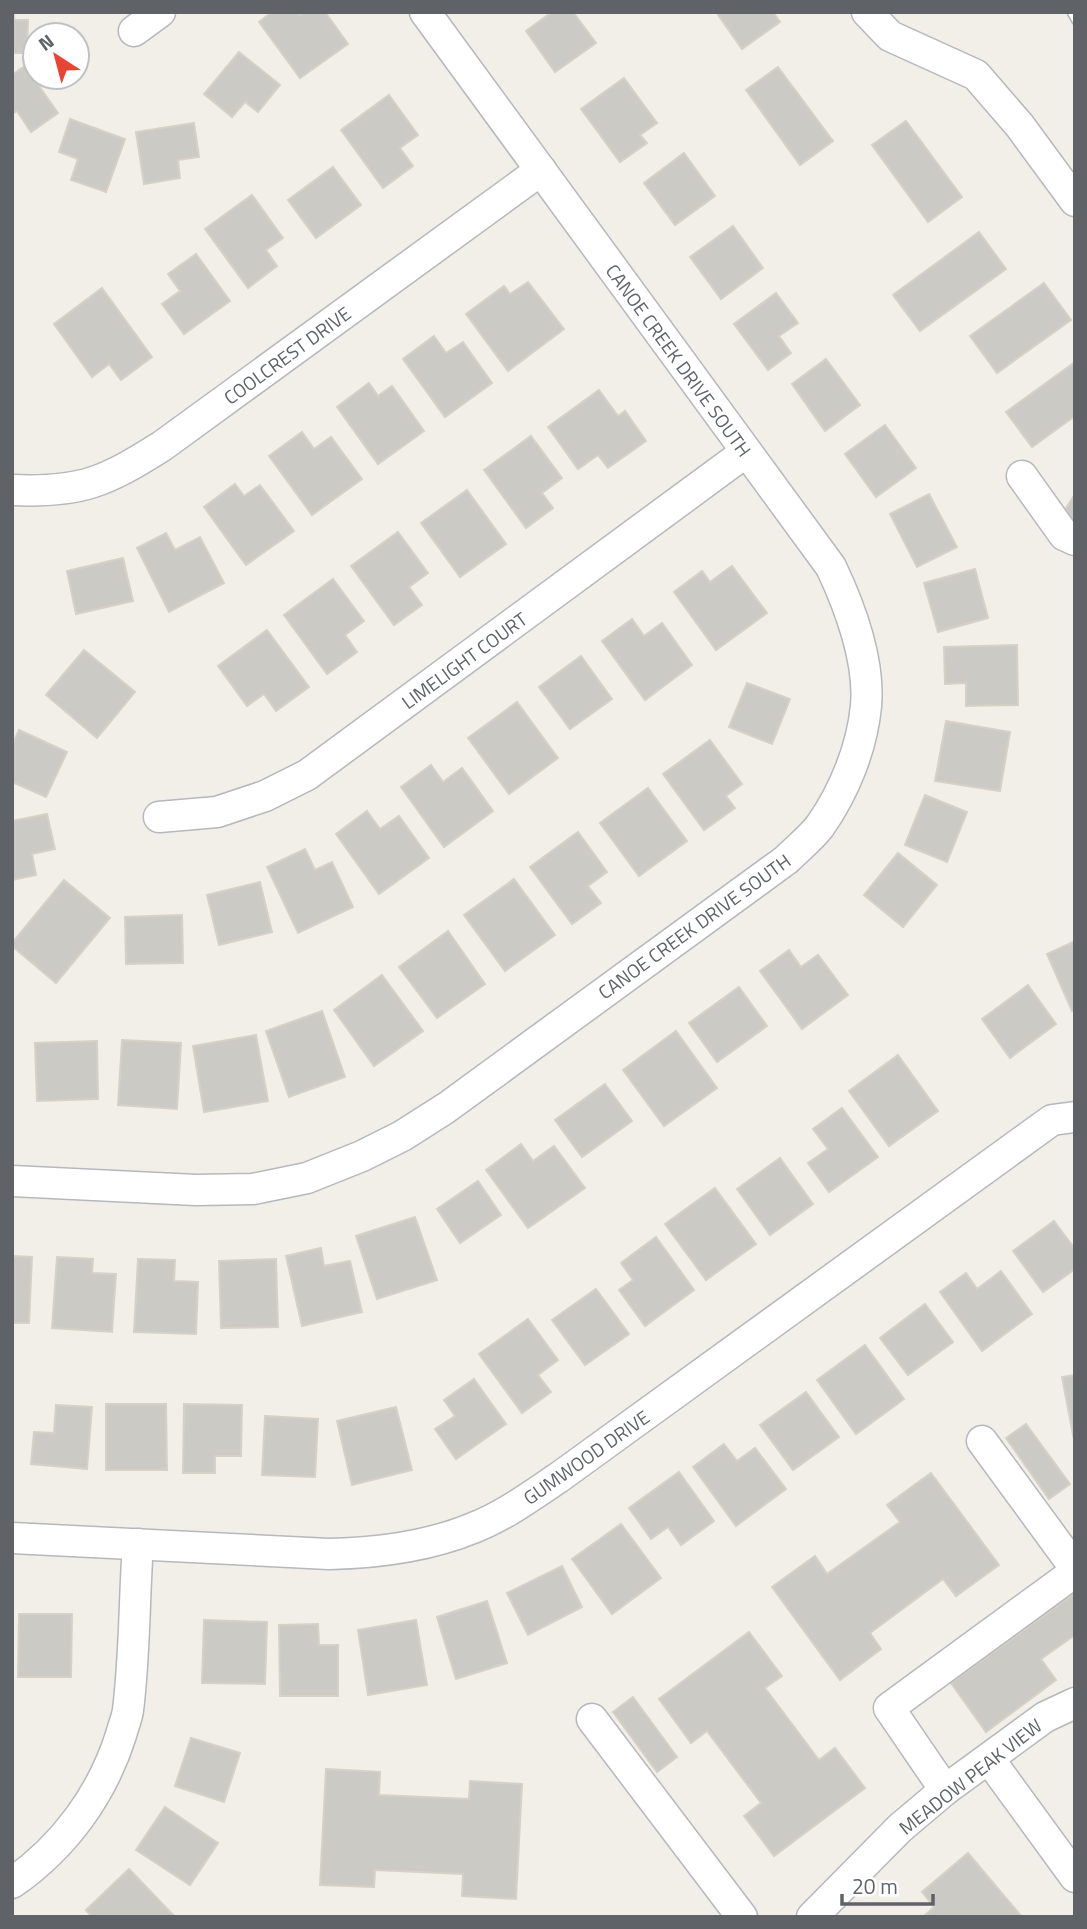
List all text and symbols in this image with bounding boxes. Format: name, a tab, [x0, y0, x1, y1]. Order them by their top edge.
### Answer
north arrow	[21, 21, 91, 91]
text: N	[32, 26, 60, 57]
street label: CANOE CREEK DRIVE SOUTH	[599, 258, 759, 462]
street label: COOLCREST DRIVE	[217, 299, 357, 411]
street label: LIMELIGHT COURT	[395, 604, 533, 716]
street label: CANOE CREEK DRIVE SOUTH	[592, 846, 796, 1006]
street label: GUMWOOD DRIVE	[517, 1403, 655, 1511]
street label: MEADOW PEAK VIEW	[892, 1711, 1048, 1841]
scale bar	[842, 1862, 933, 1906]
text: 20 m	[852, 1870, 898, 1902]

